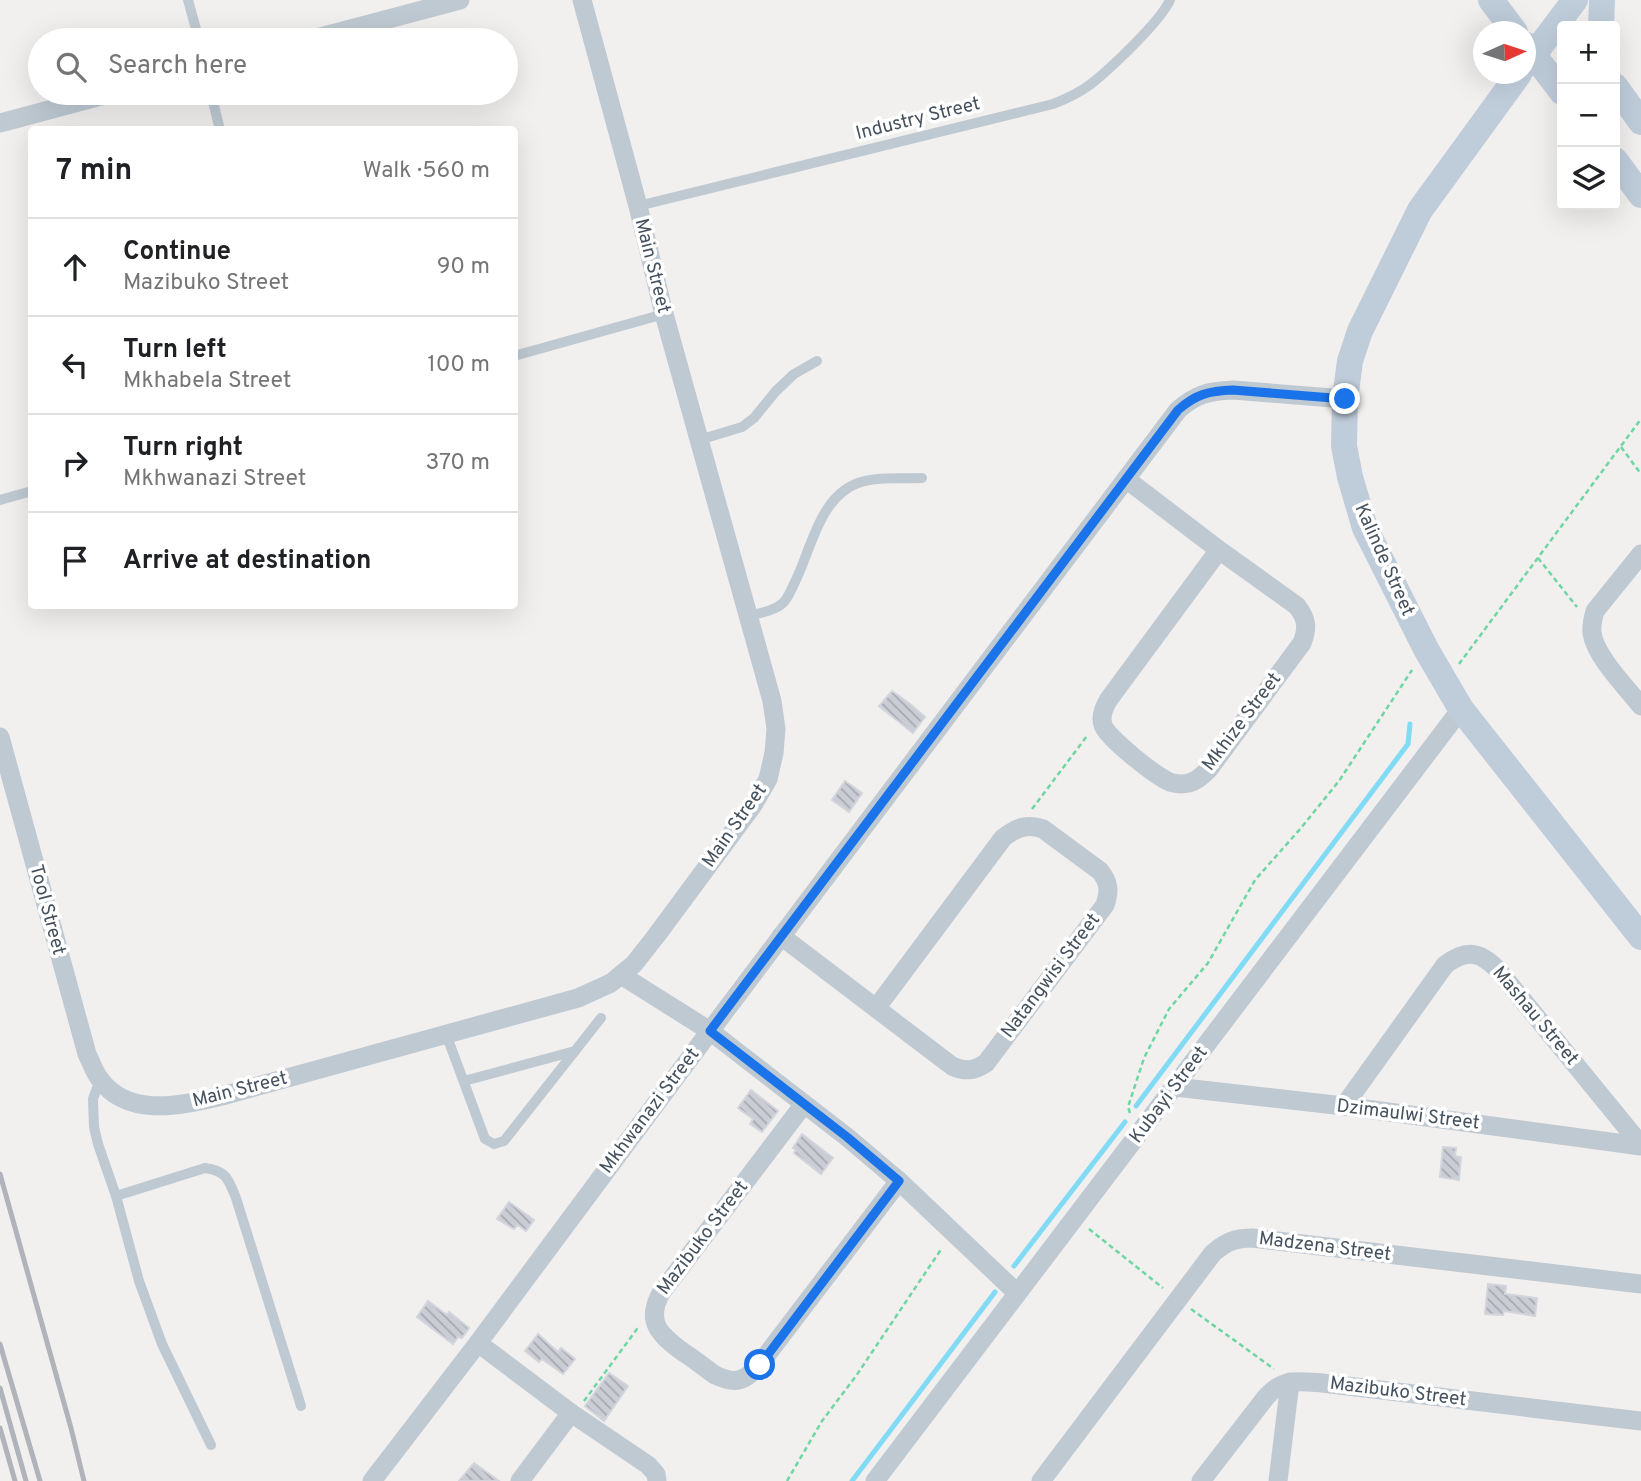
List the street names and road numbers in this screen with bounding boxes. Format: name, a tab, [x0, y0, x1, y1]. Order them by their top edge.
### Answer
street label: Industry Street	[853, 92, 983, 146]
street label: Main Street	[629, 216, 675, 316]
street label: Kalinde Street	[1348, 500, 1420, 620]
street label: Mkhize Street	[1197, 668, 1287, 776]
street label: Main Street	[697, 779, 773, 873]
street label: Tool Street	[23, 862, 71, 958]
street label: Natangwisi Street	[996, 909, 1106, 1043]
street label: Mashau Street	[1487, 962, 1583, 1070]
street label: Kubayi Street	[1125, 1042, 1213, 1148]
street label: Mkhwanazi Street	[595, 1043, 705, 1179]
street label: Main Street	[190, 1067, 290, 1113]
street label: Dzimaulwi Street	[1335, 1094, 1481, 1136]
street label: Mazibuko Street	[652, 1176, 754, 1300]
street label: Madzena Street	[1258, 1227, 1392, 1267]
street label: Mazibuko Street	[1328, 1372, 1468, 1412]

